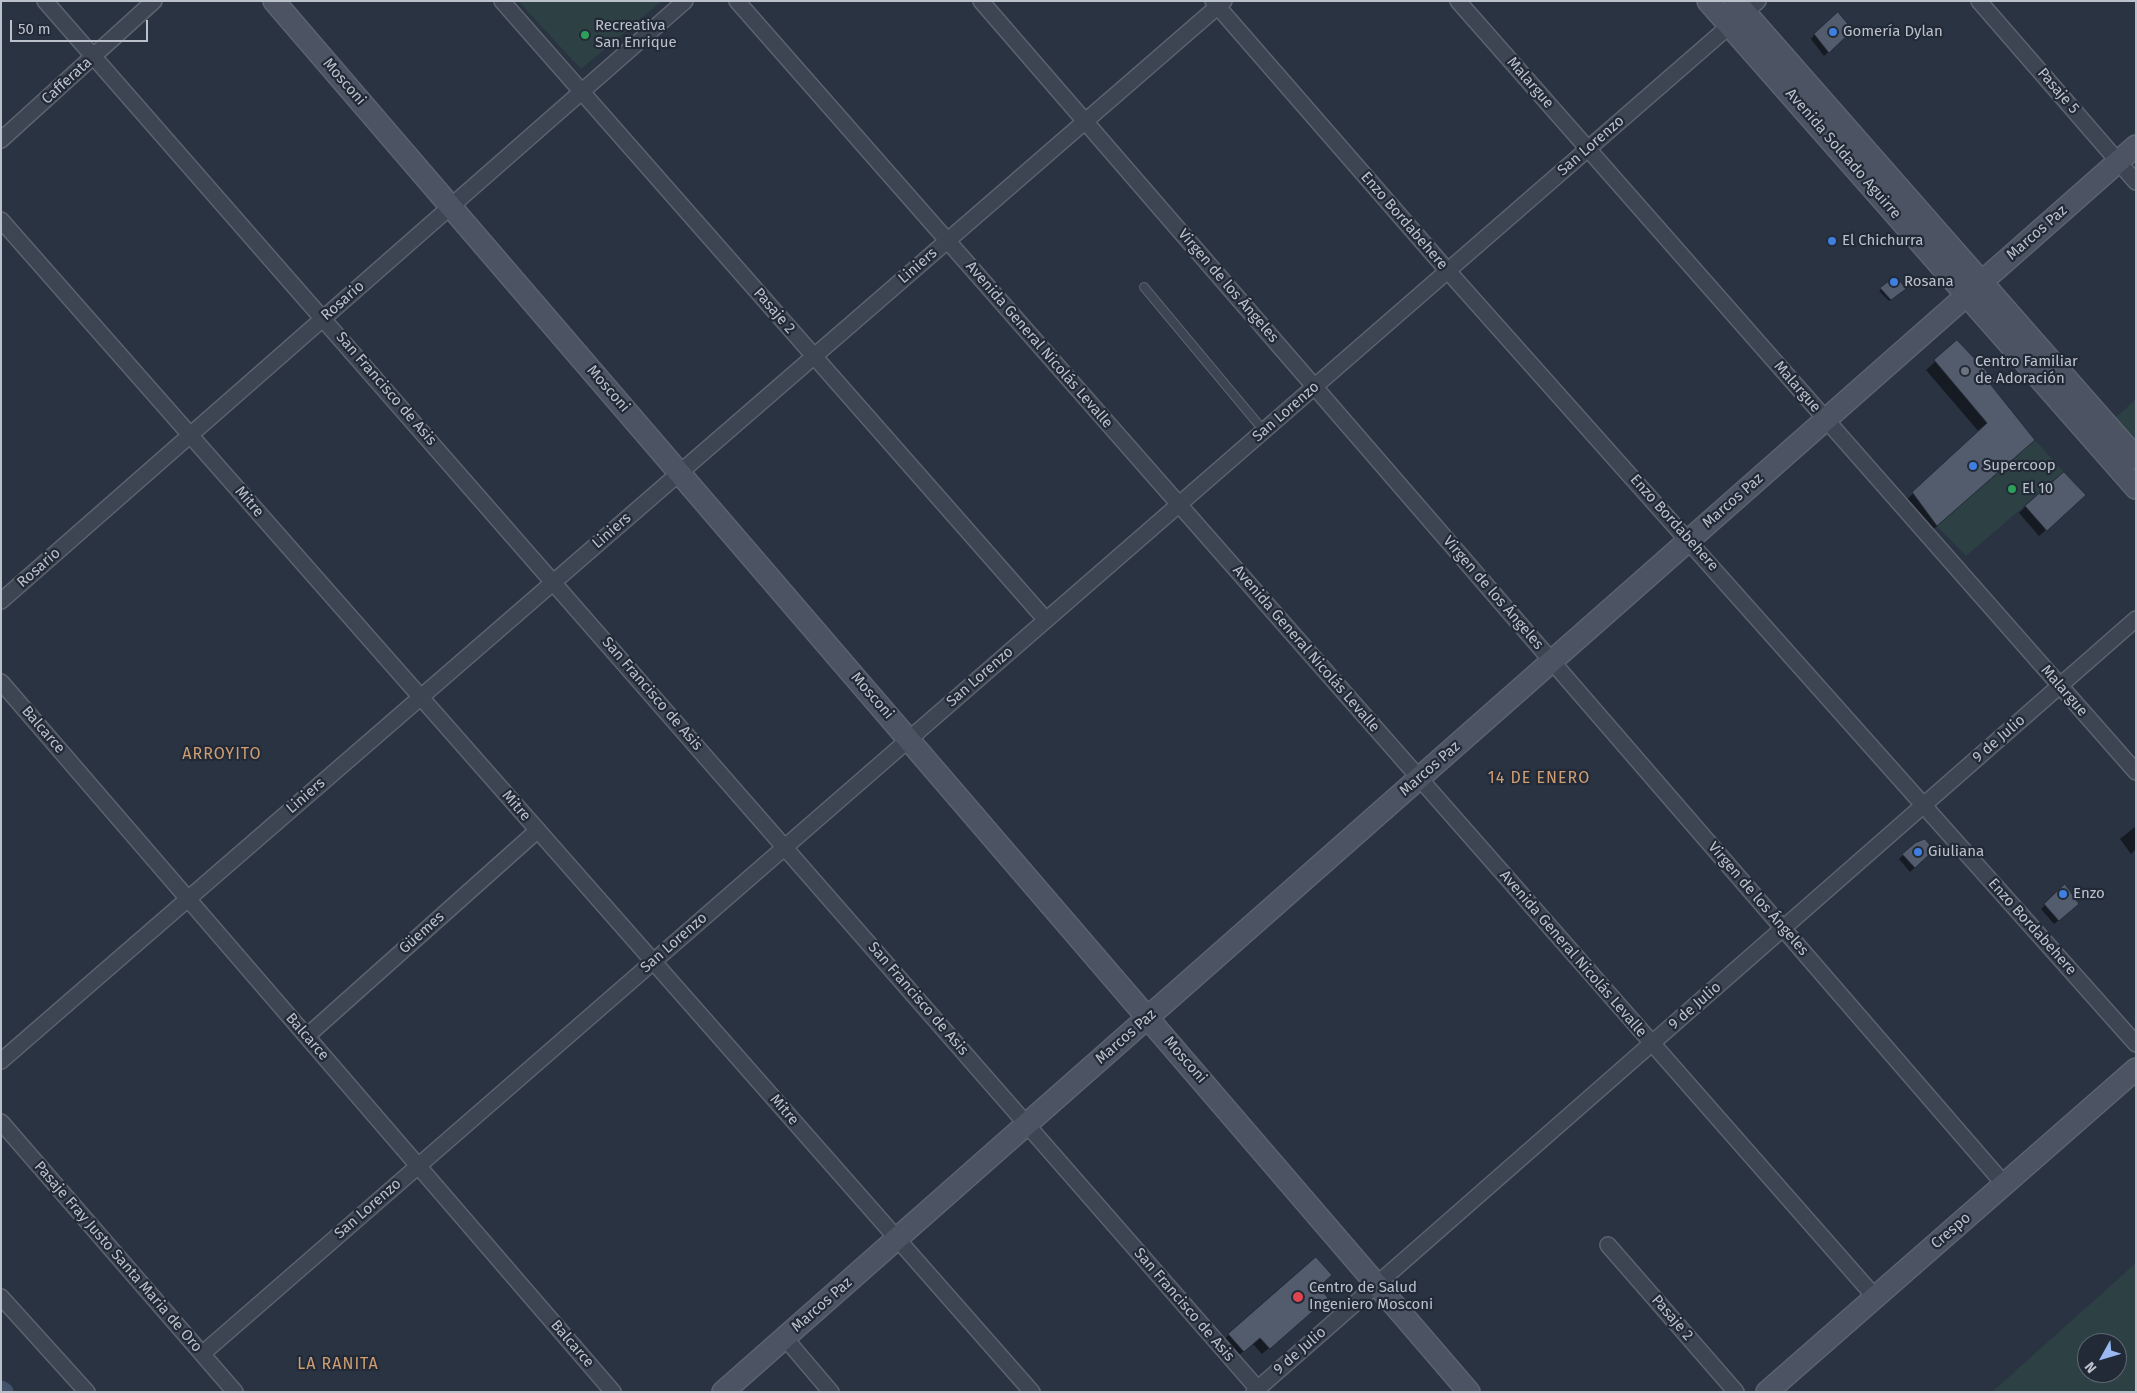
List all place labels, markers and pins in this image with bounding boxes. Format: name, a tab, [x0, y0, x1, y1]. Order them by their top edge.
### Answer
place label: Recreativa San Enrique	[595, 17, 677, 52]
place label: Gomería Dylan	[1843, 23, 1943, 41]
marker: Gomería Dylan	[1827, 26, 1839, 38]
marker: Recreativa San Enrique	[579, 29, 591, 41]
place label: El Chichurra	[1842, 232, 1923, 250]
marker: El Chichurra	[1826, 235, 1838, 247]
place label: Rosana	[1904, 273, 1954, 291]
marker: Rosana	[1888, 276, 1900, 288]
place label: Centro Familiar de Adoración	[1975, 353, 2078, 388]
marker: Centro Familiar de Adoración	[1959, 365, 1971, 377]
place label: Supercoop	[1983, 457, 2056, 475]
marker: Supercoop	[1967, 460, 1979, 472]
place label: El 10	[2022, 480, 2053, 498]
marker: El 10	[2006, 483, 2018, 495]
place label: Giuliana	[1928, 843, 1984, 861]
marker: Giuliana	[1912, 846, 1924, 858]
place label: Enzo	[2073, 885, 2105, 903]
marker: Enzo	[2057, 888, 2069, 900]
place label: Centro de Salud Ingeniero Mosconi	[1309, 1279, 1433, 1314]
marker: Centro de Salud Ingeniero Mosconi	[1291, 1290, 1305, 1304]

